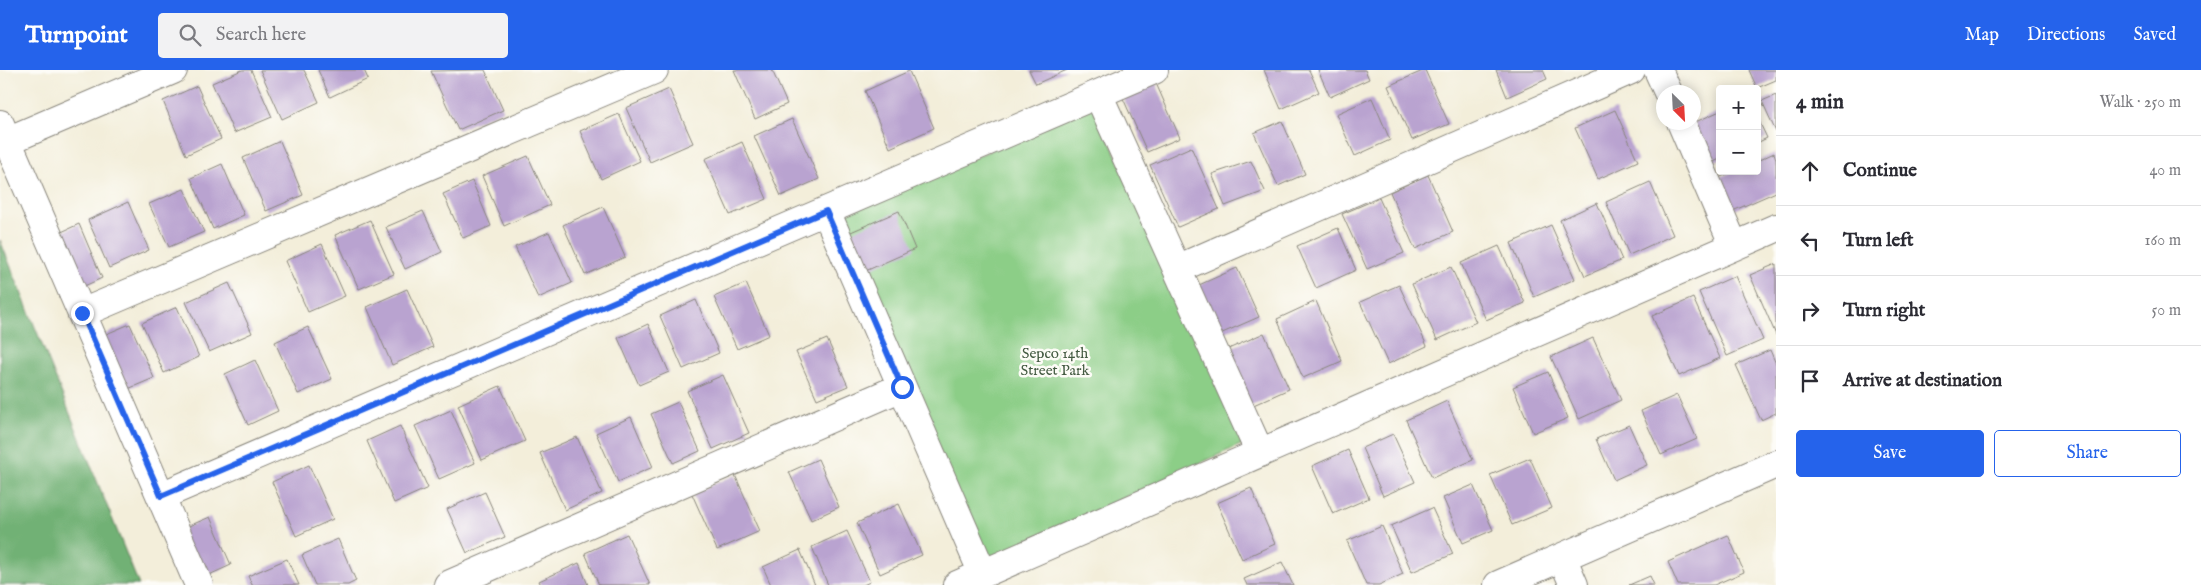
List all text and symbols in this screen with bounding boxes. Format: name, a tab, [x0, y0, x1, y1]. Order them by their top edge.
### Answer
search box	[158, 13, 508, 58]
text: Turnpoint	[25, 20, 128, 51]
icon: search	[176, 21, 204, 49]
text: Search here	[216, 23, 306, 47]
text: Map	[1965, 24, 1999, 47]
text: Directions	[2027, 24, 2105, 47]
text: Saved	[2133, 24, 2176, 47]
north arrow	[1656, 85, 1701, 130]
map controls	[1716, 85, 1761, 175]
button: +	[1716, 85, 1761, 130]
text: 4 min	[1796, 89, 1844, 116]
text: Walk · 250 m	[2099, 93, 2181, 113]
button: −	[1716, 130, 1761, 175]
icon: ahead	[1796, 157, 1824, 185]
text: Continue	[1843, 159, 1917, 183]
text: 40 m	[2149, 161, 2181, 181]
icon: left	[1796, 227, 1824, 255]
text: Turn left	[1843, 229, 1914, 253]
text: 160 m	[2145, 231, 2181, 251]
icon: right	[1796, 297, 1824, 325]
text: Turn right	[1843, 299, 1925, 323]
text: 50 m	[2152, 301, 2181, 321]
route end	[71, 302, 94, 325]
park label: Sepco 14th Street Park	[1020, 344, 1091, 380]
icon: arrive	[1796, 367, 1824, 395]
text: Arrive at destination	[1843, 369, 2002, 393]
route start	[891, 376, 914, 399]
button: Save	[1796, 430, 1984, 477]
button: Share	[1994, 430, 2181, 477]

